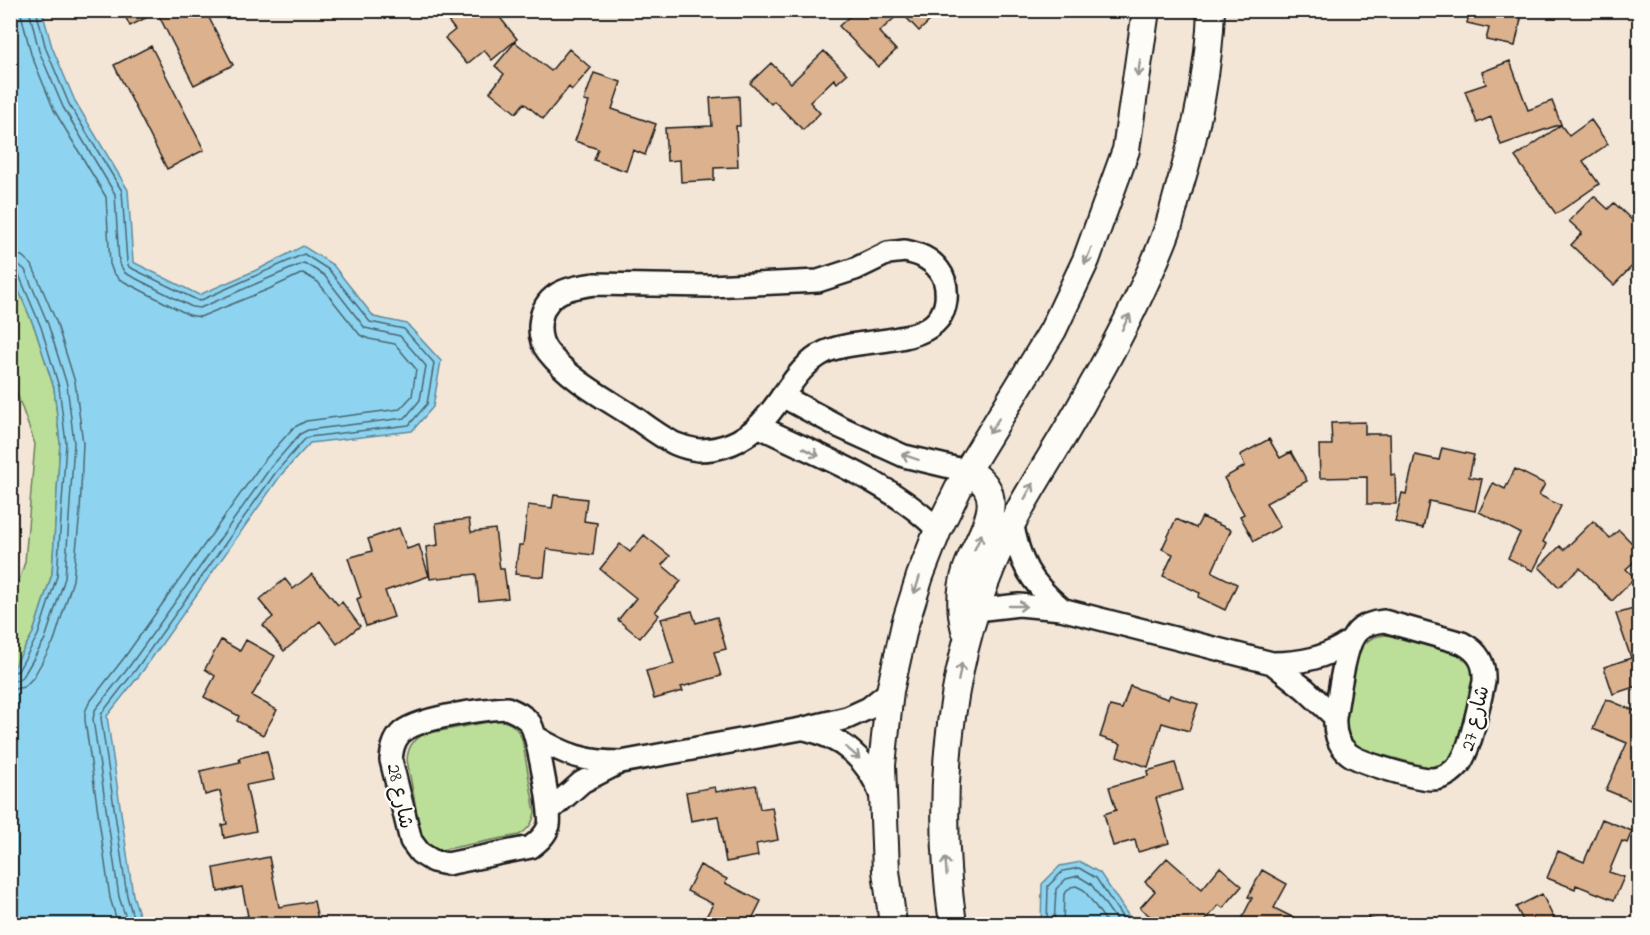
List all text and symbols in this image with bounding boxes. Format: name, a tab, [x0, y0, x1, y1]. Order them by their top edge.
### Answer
one-way arrow	[1133, 58, 1144, 78]
one-way arrow	[1081, 246, 1092, 264]
one-way arrow	[1121, 314, 1133, 332]
one-way arrow	[987, 417, 999, 434]
one-way arrow	[801, 447, 819, 458]
one-way arrow	[901, 451, 920, 462]
one-way arrow	[1023, 483, 1035, 500]
one-way arrow	[973, 534, 984, 552]
one-way arrow	[911, 575, 922, 594]
one-way arrow	[1008, 600, 1028, 611]
one-way arrow	[955, 663, 966, 683]
street label: شارع 27	[1454, 683, 1499, 754]
one-way arrow	[845, 746, 860, 760]
street label: شارع 28	[378, 761, 420, 832]
one-way arrow	[940, 857, 951, 877]

